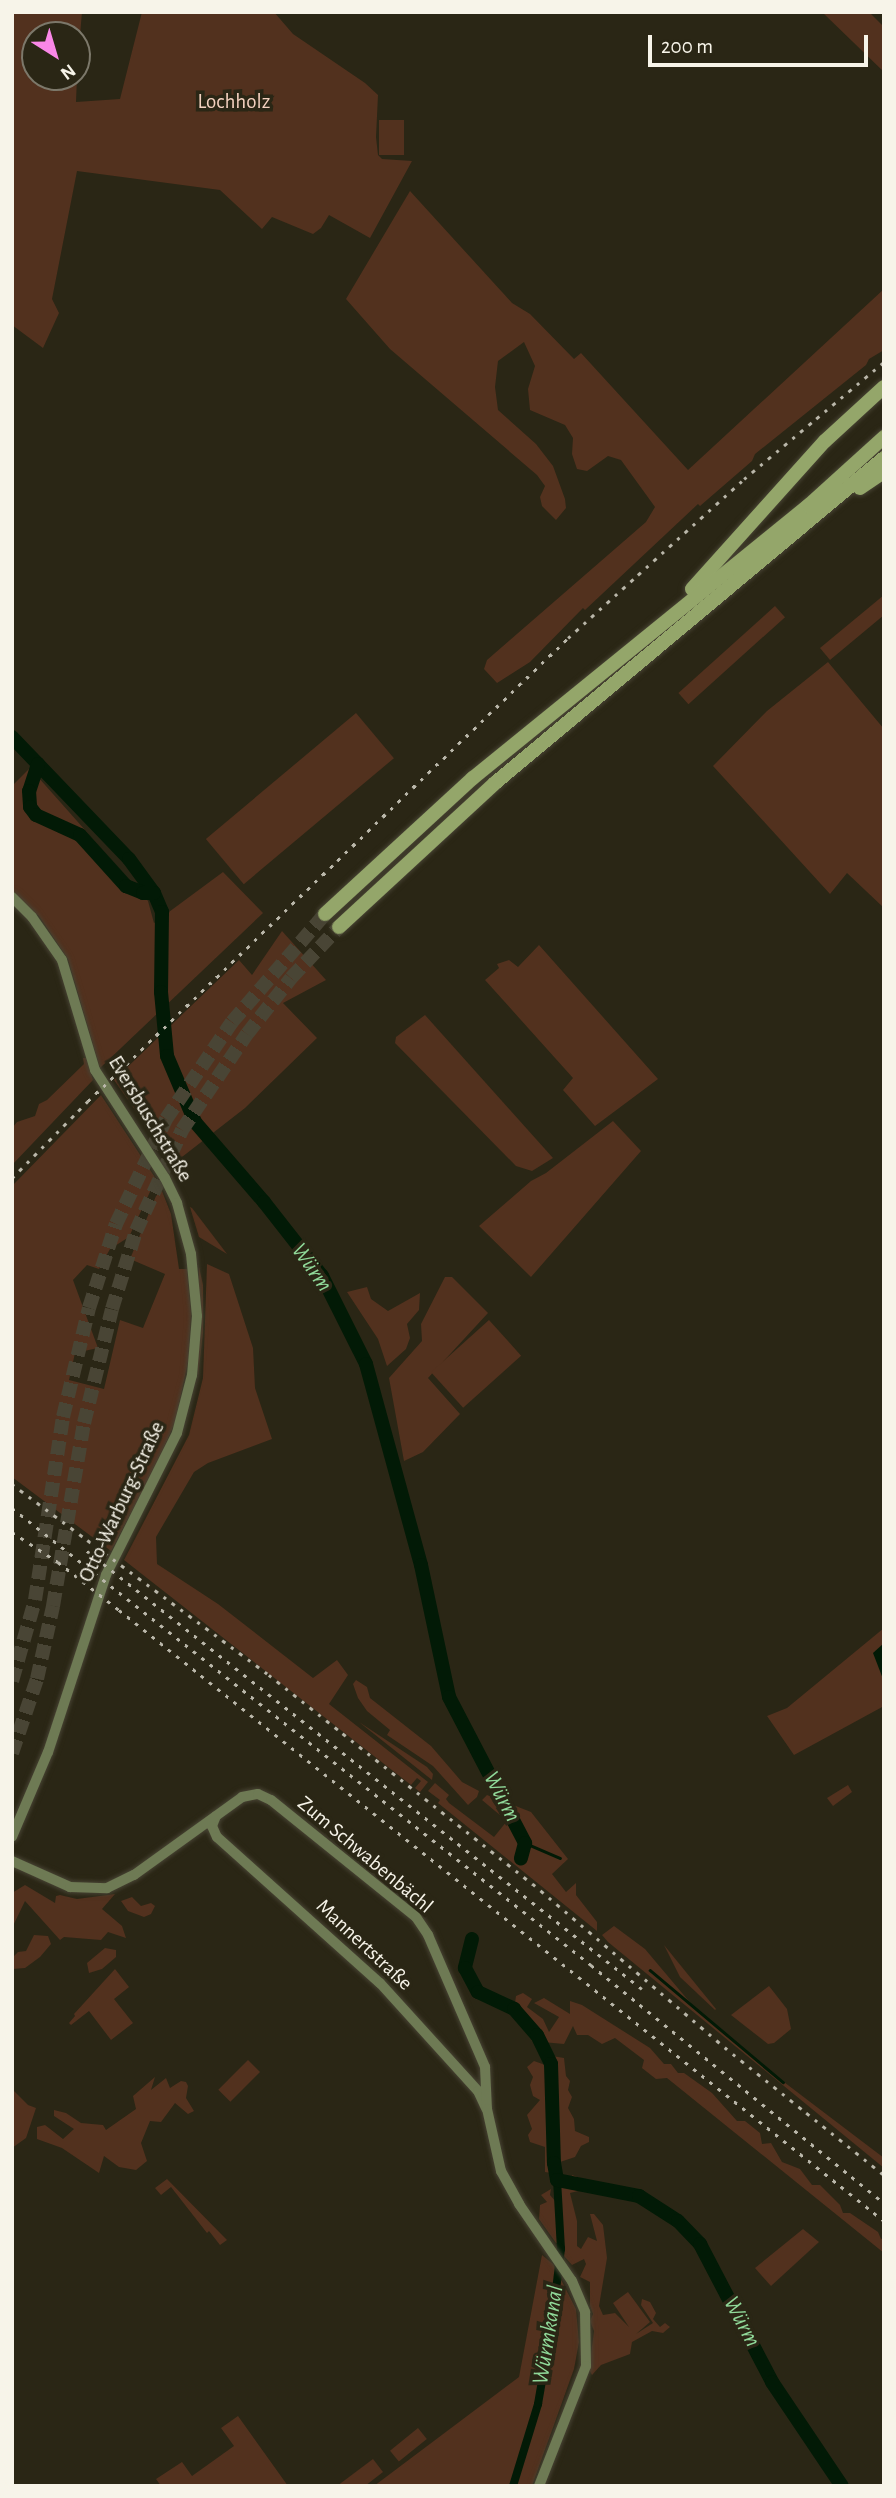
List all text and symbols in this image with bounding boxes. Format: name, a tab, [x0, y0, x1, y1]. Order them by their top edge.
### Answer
north arrow	[21, 21, 91, 91]
scale bar	[651, 21, 872, 65]
text: 200 m	[661, 36, 713, 57]
text: N	[57, 60, 79, 83]
park label: Lochholz	[198, 89, 270, 115]
street label: Eversbuschstraße	[102, 1051, 198, 1187]
water label: Würm	[284, 1238, 338, 1298]
street label: Otto-Warburg-Straße	[74, 1418, 170, 1586]
water label: Würm	[476, 1767, 526, 1827]
street label: Zum Schwabenbächl	[292, 1791, 438, 1919]
street label: Mannertstraße	[311, 1894, 417, 1996]
water label: Würmkanal	[528, 2283, 570, 2387]
water label: Würm	[716, 2292, 766, 2352]

